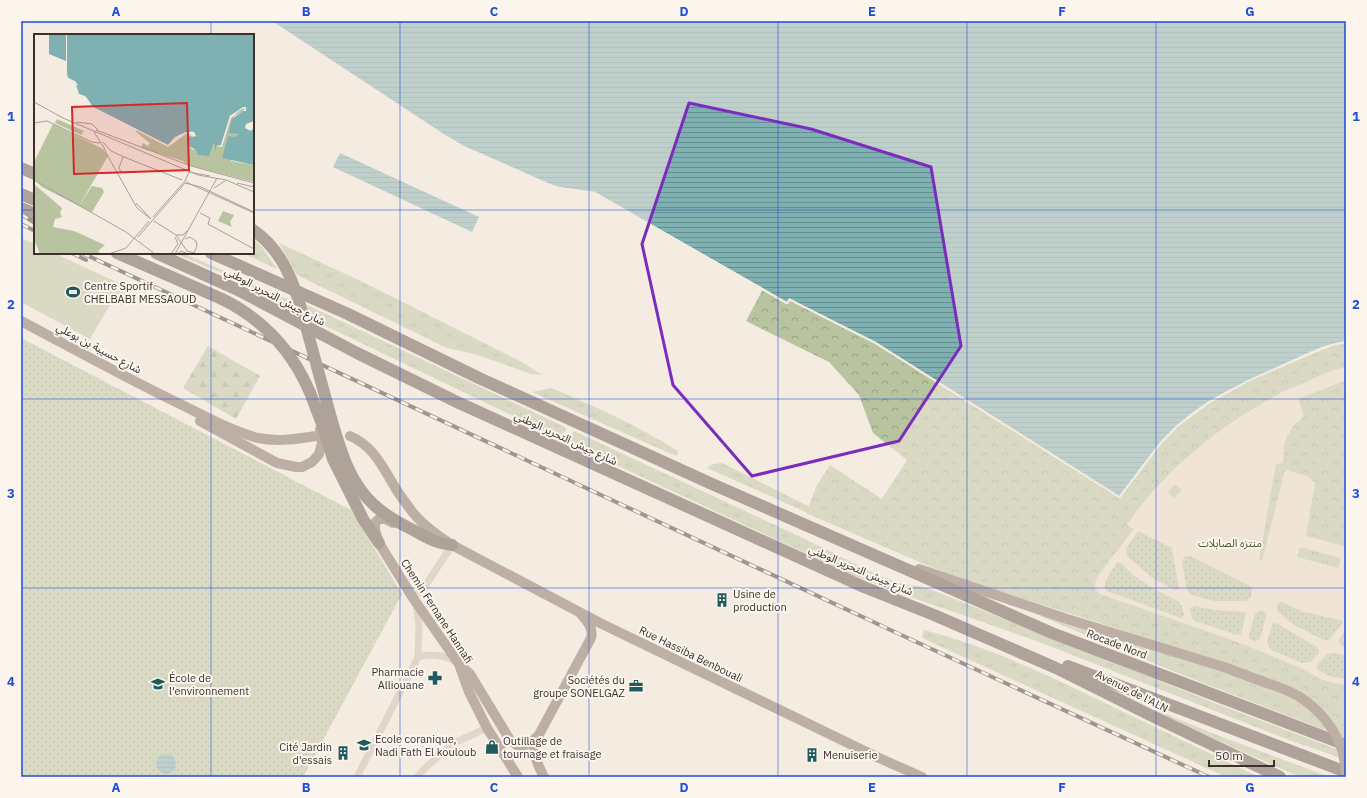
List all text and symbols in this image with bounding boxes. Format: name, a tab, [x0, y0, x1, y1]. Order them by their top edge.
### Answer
text: A	[112, 3, 121, 20]
text: B	[302, 3, 311, 20]
text: C	[490, 3, 499, 20]
text: D	[679, 3, 689, 20]
text: E	[868, 3, 876, 20]
text: F	[1058, 3, 1066, 20]
text: G	[1245, 3, 1255, 20]
inset map	[34, 34, 254, 254]
text: 1	[7, 108, 15, 125]
text: 1	[1352, 108, 1360, 125]
street label: شارع جيش التحرير الوطني	[221, 264, 328, 331]
place label: Centre Sportif CHELBABI MESSAOUD	[84, 279, 196, 306]
sports icon: Centre Sportif CHELBABI MESSAOUD	[65, 284, 81, 300]
text: 2	[7, 296, 15, 313]
text: 2	[1352, 296, 1360, 313]
street label: شارع حسيبة بن بوعلي	[53, 320, 144, 379]
street label: شارع جيش التحرير الوطني	[511, 408, 620, 470]
text: 3	[7, 485, 15, 502]
text: 3	[1352, 485, 1360, 502]
park label: منتزه الصابلات	[1198, 536, 1262, 550]
street label: شارع جيش التحرير الوطني	[806, 542, 916, 601]
street label: Chemin Fernane Hannafi	[398, 556, 476, 666]
place label: Usine de production	[733, 587, 787, 614]
building icon: Usine de production	[714, 592, 730, 608]
street label: Rue Hassiba Benbouali	[637, 623, 745, 685]
street label: Rocade Nord	[1085, 626, 1149, 662]
place label: Pharmacie Alliouane	[371, 665, 424, 692]
street label: Avenue de l'ALN	[1093, 667, 1171, 715]
pharmacy icon: Pharmacie Alliouane	[427, 670, 443, 686]
place label: École de l'environnement	[169, 671, 249, 698]
text: 4	[7, 673, 15, 690]
place label: Sociétés du groupe SONELGAZ	[533, 673, 625, 700]
text: 4	[1352, 673, 1360, 690]
school or university icon: École de l'environnement	[150, 676, 166, 692]
office icon: Sociétés du groupe SONELGAZ	[628, 678, 644, 694]
place label: Ecole coranique, Nadi Fath El kouloub	[375, 732, 476, 759]
place label: Outillage de tournage et fraisage	[503, 734, 601, 761]
school or university icon: Ecole coranique, Nadi Fath El kouloub	[356, 737, 372, 753]
shop icon: Outillage de tournage et fraisage	[484, 739, 500, 755]
place label: Cité Jardin d'essais	[279, 740, 332, 767]
scale bar	[1209, 742, 1274, 768]
building icon: Cité Jardin d'essais	[335, 745, 351, 761]
building icon: Menuiserie	[804, 747, 820, 763]
place label: Menuiserie	[823, 748, 877, 762]
text: 50 m	[1215, 748, 1243, 763]
text: A	[112, 779, 121, 796]
text: B	[302, 779, 311, 796]
text: C	[490, 779, 499, 796]
text: D	[679, 779, 689, 796]
text: E	[868, 779, 876, 796]
text: F	[1058, 779, 1066, 796]
text: G	[1245, 779, 1255, 796]

